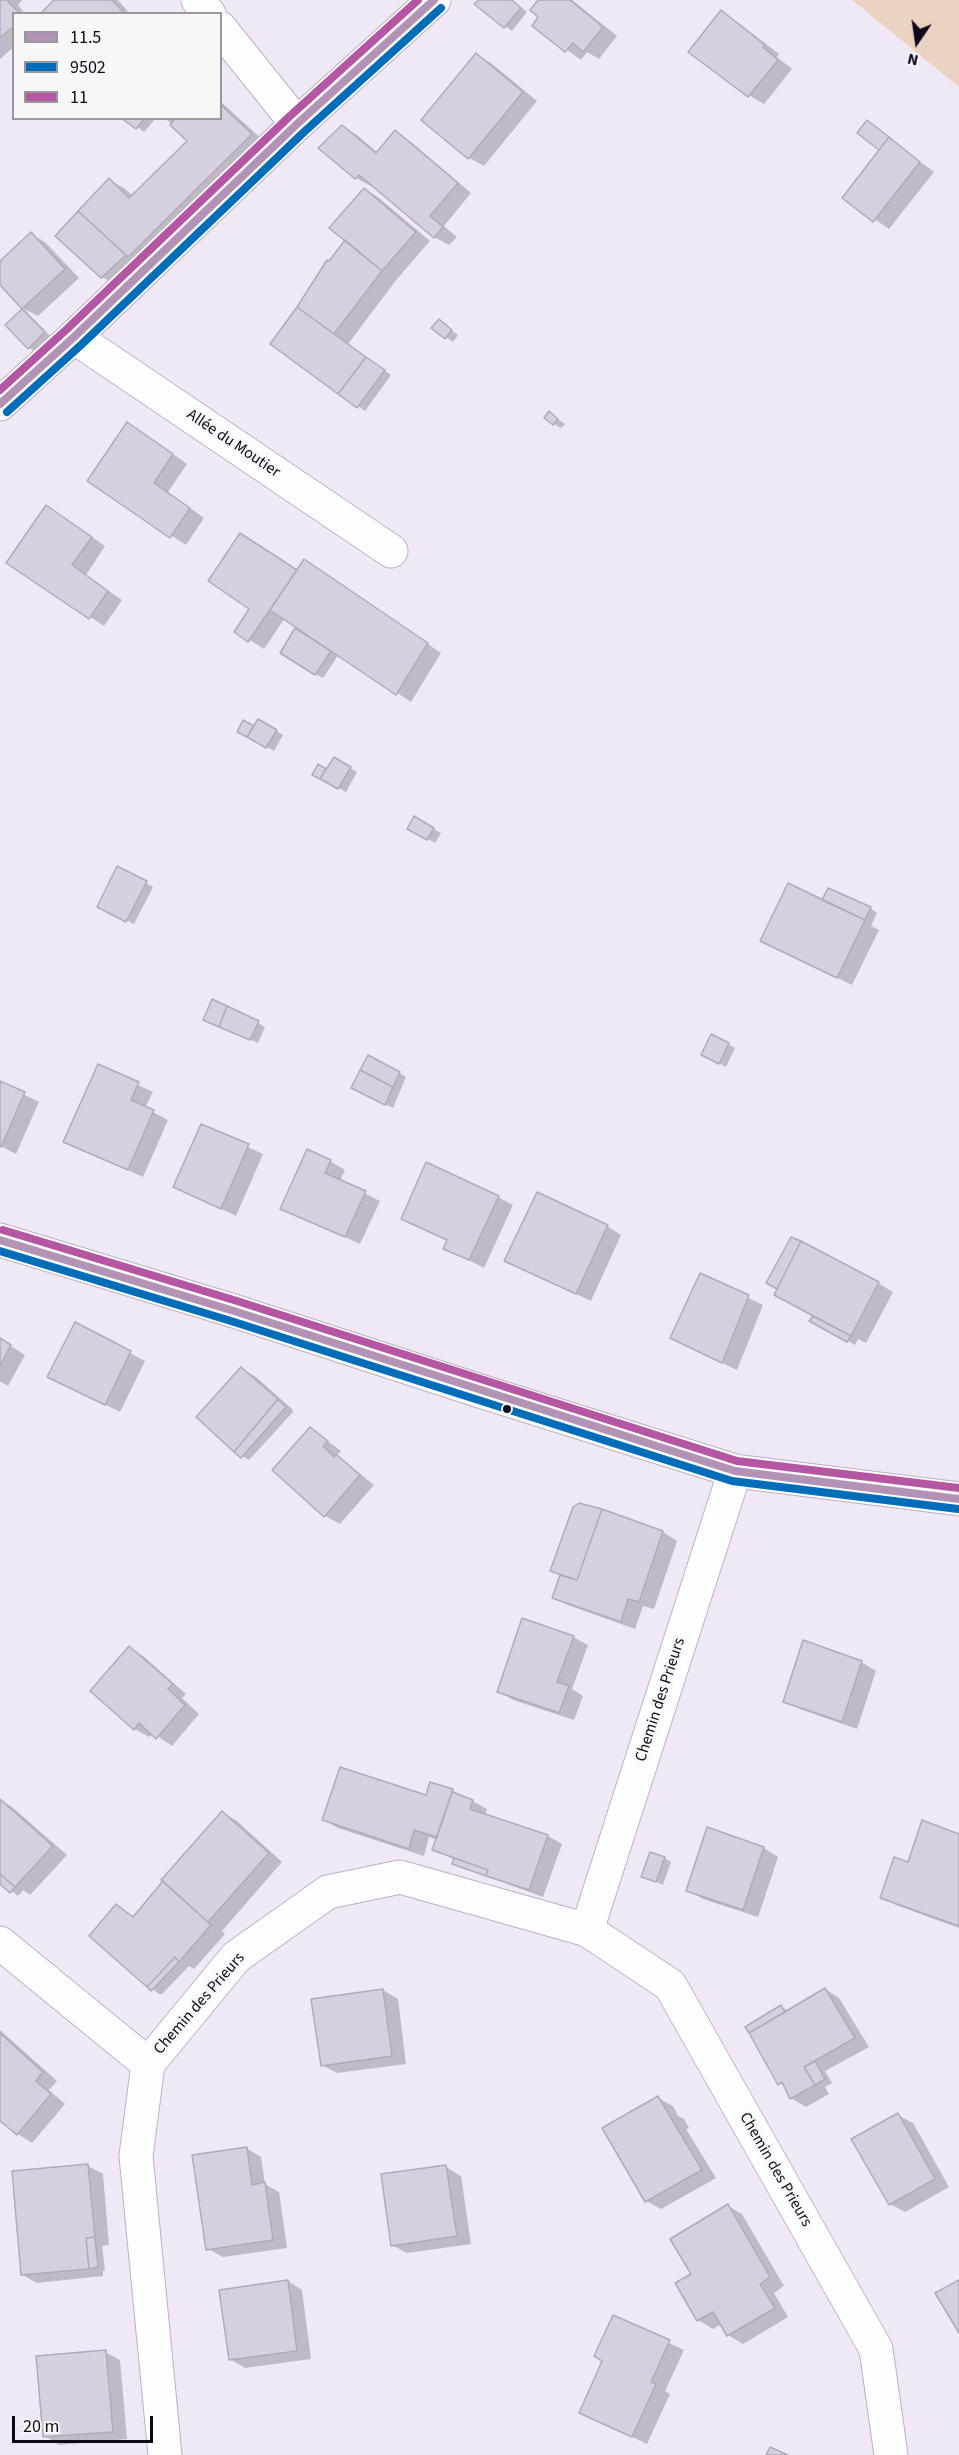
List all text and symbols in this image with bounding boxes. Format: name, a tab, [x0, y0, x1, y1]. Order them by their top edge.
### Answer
legend	[12, 12, 222, 120]
north arrow	[887, 12, 947, 72]
text: 11.5	[70, 25, 101, 50]
text: N	[905, 48, 921, 71]
text: 9502	[70, 55, 106, 80]
text: 11	[70, 85, 88, 110]
street label: Allée du Moutier	[183, 406, 283, 482]
unlabelled marker	[501, 1403, 513, 1415]
street label: Chemin des Prieurs	[632, 1636, 690, 1764]
street label: Chemin des Prieurs	[150, 1949, 250, 2059]
street label: Chemin des Prieurs	[734, 2109, 816, 2231]
scale bar	[15, 2404, 156, 2442]
text: 20 m	[23, 2414, 59, 2439]

